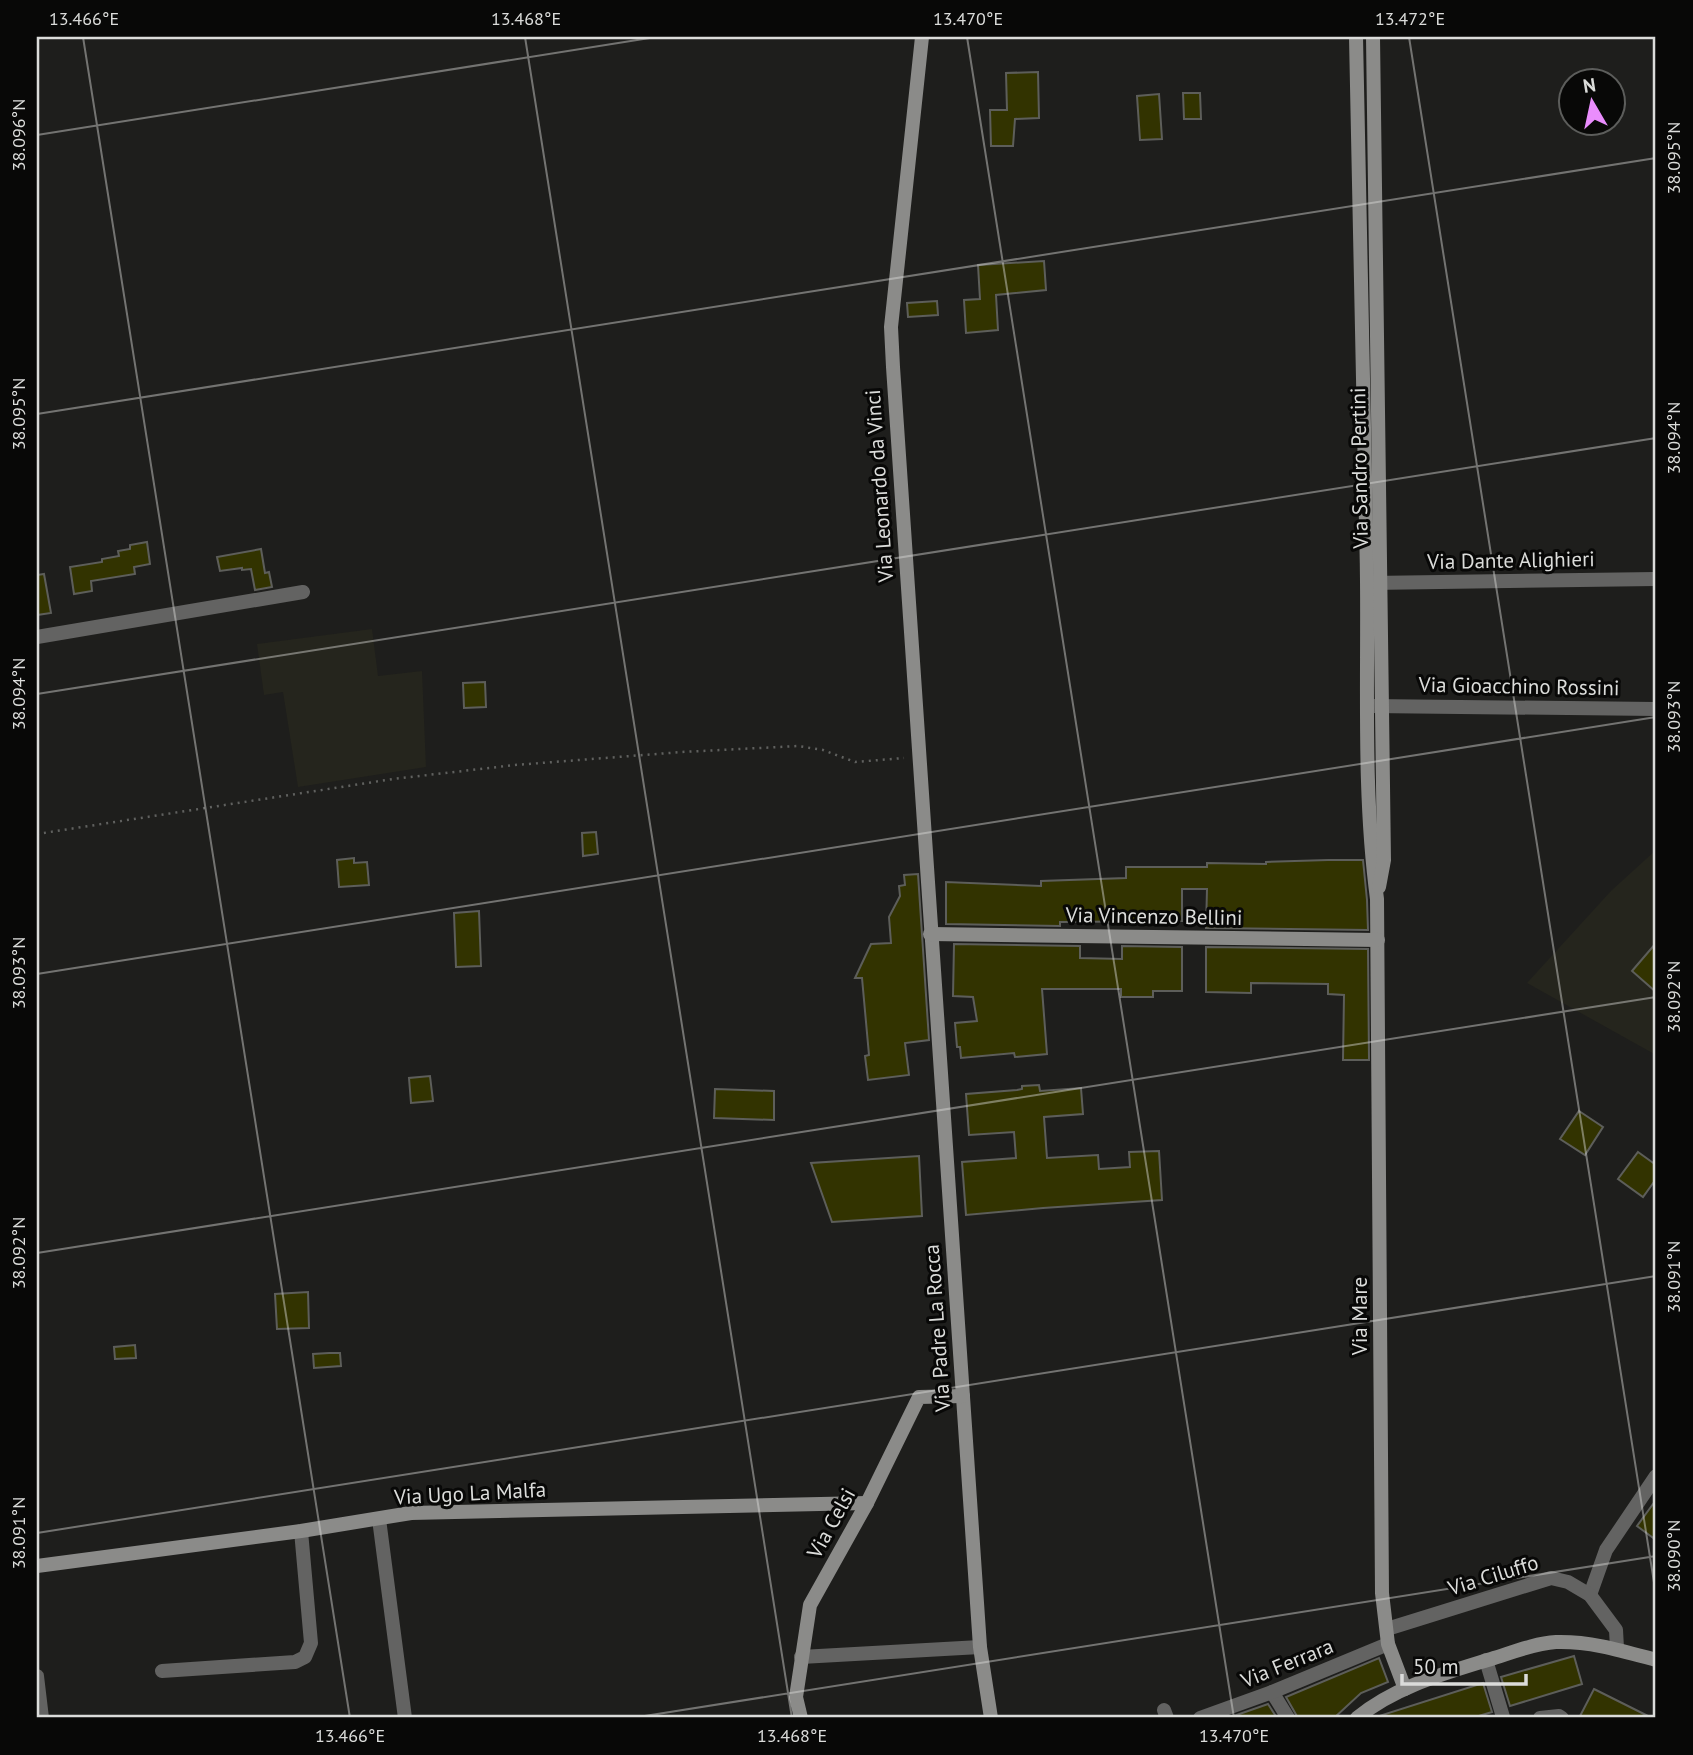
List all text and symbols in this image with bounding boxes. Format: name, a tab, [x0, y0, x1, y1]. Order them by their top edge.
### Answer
text: 13.466°E	[49, 7, 119, 30]
text: 13.468°E	[491, 7, 561, 30]
text: 13.470°E	[933, 7, 1003, 30]
text: 13.472°E	[1375, 7, 1445, 30]
north arrow	[1556, 66, 1626, 136]
text: N	[1581, 72, 1597, 98]
text: 38.096°N	[7, 99, 30, 171]
text: 38.095°N	[1662, 122, 1685, 194]
text: 38.095°N	[7, 378, 30, 450]
street label: Via Sandro Pertini	[1344, 387, 1374, 550]
street label: Via Leonardo da Vinci	[859, 389, 899, 584]
text: 38.094°N	[1662, 402, 1685, 474]
street label: Via Dante Alighieri	[1426, 545, 1595, 575]
text: 38.094°N	[7, 658, 30, 730]
street label: Via Gioacchino Rossini	[1417, 671, 1620, 701]
text: 38.093°N	[1662, 681, 1685, 753]
street label: Via Vincenzo Bellini	[1064, 901, 1243, 931]
text: 38.093°N	[7, 937, 30, 1009]
text: 38.092°N	[1662, 961, 1685, 1033]
text: 38.092°N	[7, 1217, 30, 1289]
text: 38.091°N	[1662, 1241, 1685, 1313]
street label: Via Padre La Rocca	[918, 1243, 956, 1414]
street label: Via Mare	[1346, 1277, 1373, 1356]
street label: Via Ugo La Malfa	[392, 1476, 547, 1511]
street label: Via Celsi	[800, 1483, 861, 1564]
text: 38.091°N	[7, 1497, 30, 1569]
text: 38.090°N	[1662, 1520, 1685, 1592]
street label: Via Ciluffo	[1444, 1548, 1541, 1602]
street label: Via Ferrara	[1236, 1632, 1337, 1694]
scale bar	[1402, 1643, 1527, 1687]
text: 50 m	[1413, 1653, 1459, 1680]
text: 13.466°E	[315, 1724, 385, 1747]
text: 13.468°E	[757, 1724, 827, 1747]
text: 13.470°E	[1199, 1724, 1269, 1747]

